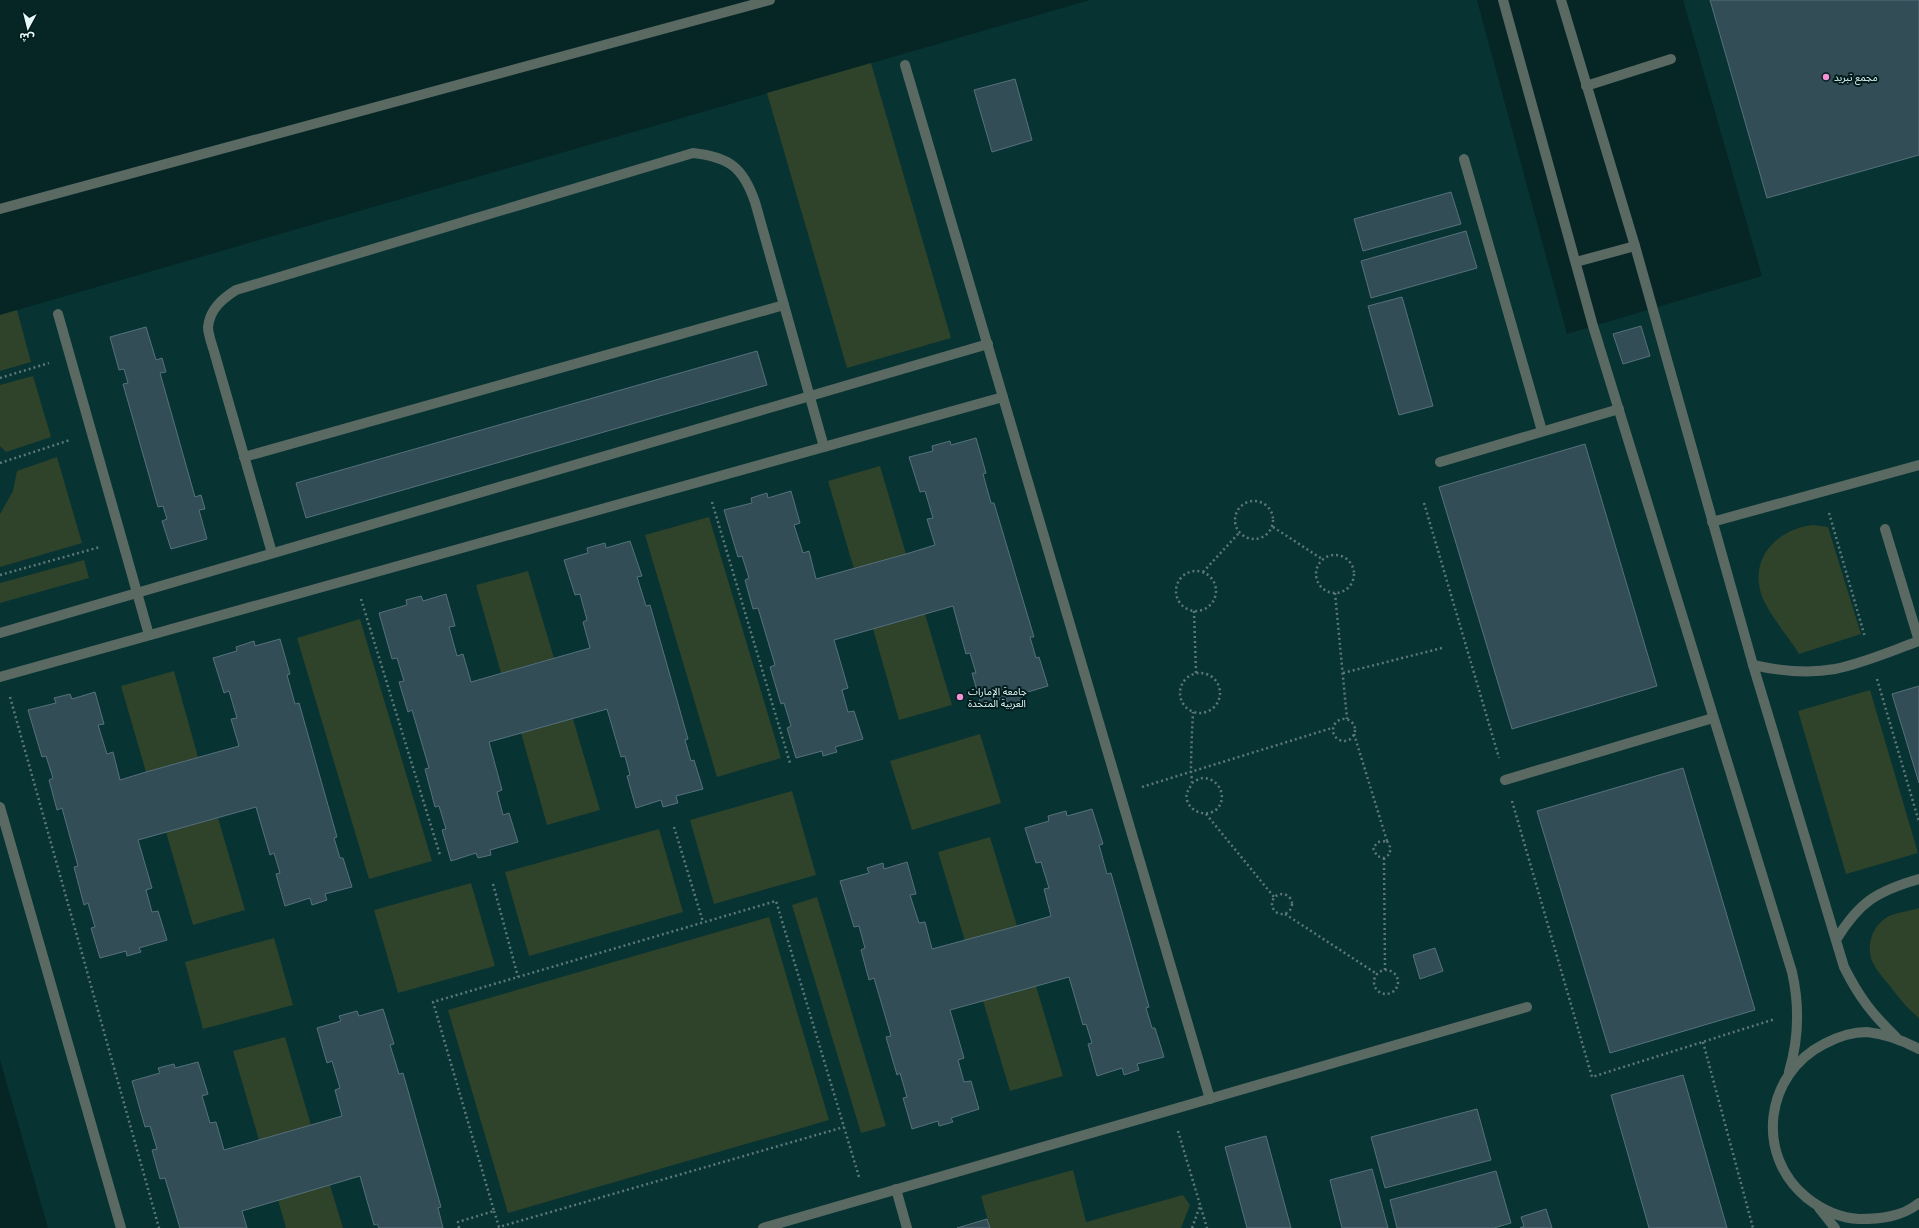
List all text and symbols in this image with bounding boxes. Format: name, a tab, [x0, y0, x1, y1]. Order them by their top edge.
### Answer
north arrow	[8, 8, 48, 48]
text: ش	[18, 25, 36, 50]
place label: مجمع تبريد	[1834, 67, 1878, 88]
marker: مجمع تبريد	[1821, 72, 1831, 82]
place label: جامعة الإمارات العربية المتحدة	[968, 681, 1027, 714]
marker: جامعة الإمارات العربية المتحدة	[955, 692, 965, 702]

